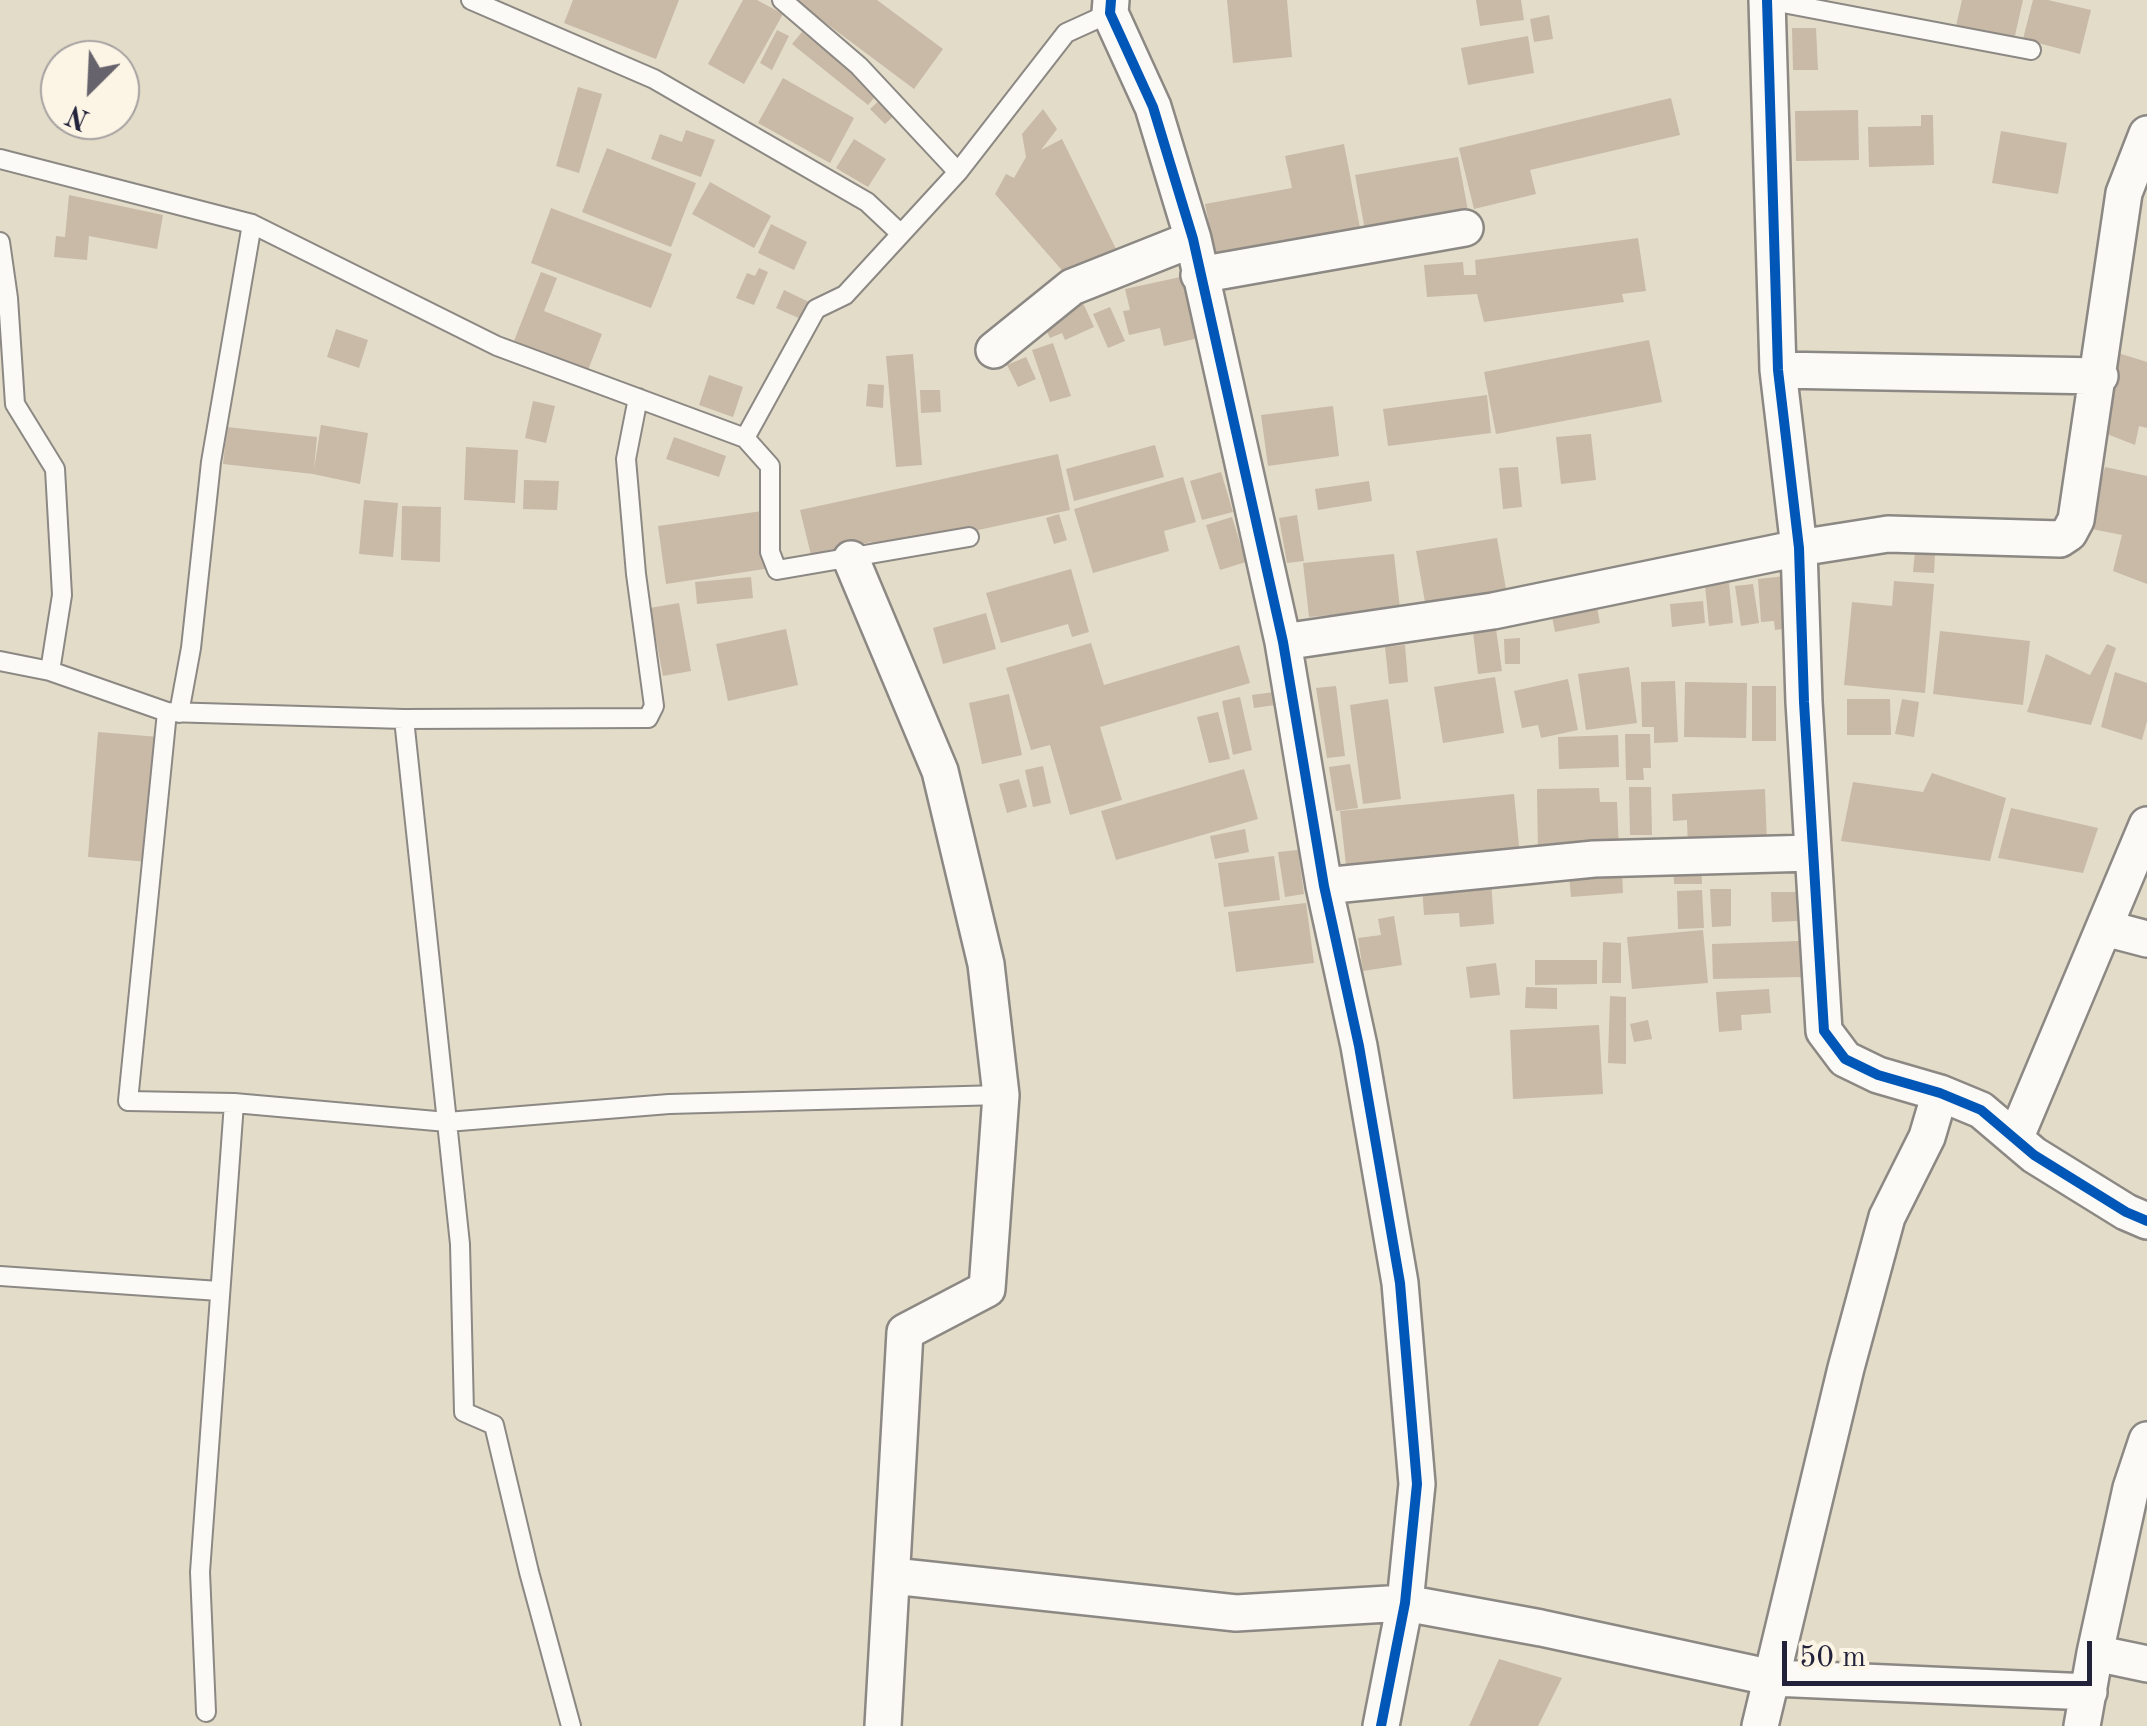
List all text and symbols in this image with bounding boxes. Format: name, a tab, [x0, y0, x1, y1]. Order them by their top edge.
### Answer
north arrow	[40, 40, 140, 140]
text: N	[63, 98, 94, 133]
scale bar	[1787, 1621, 2097, 1683]
text: 50 m	[1799, 1643, 1866, 1673]

